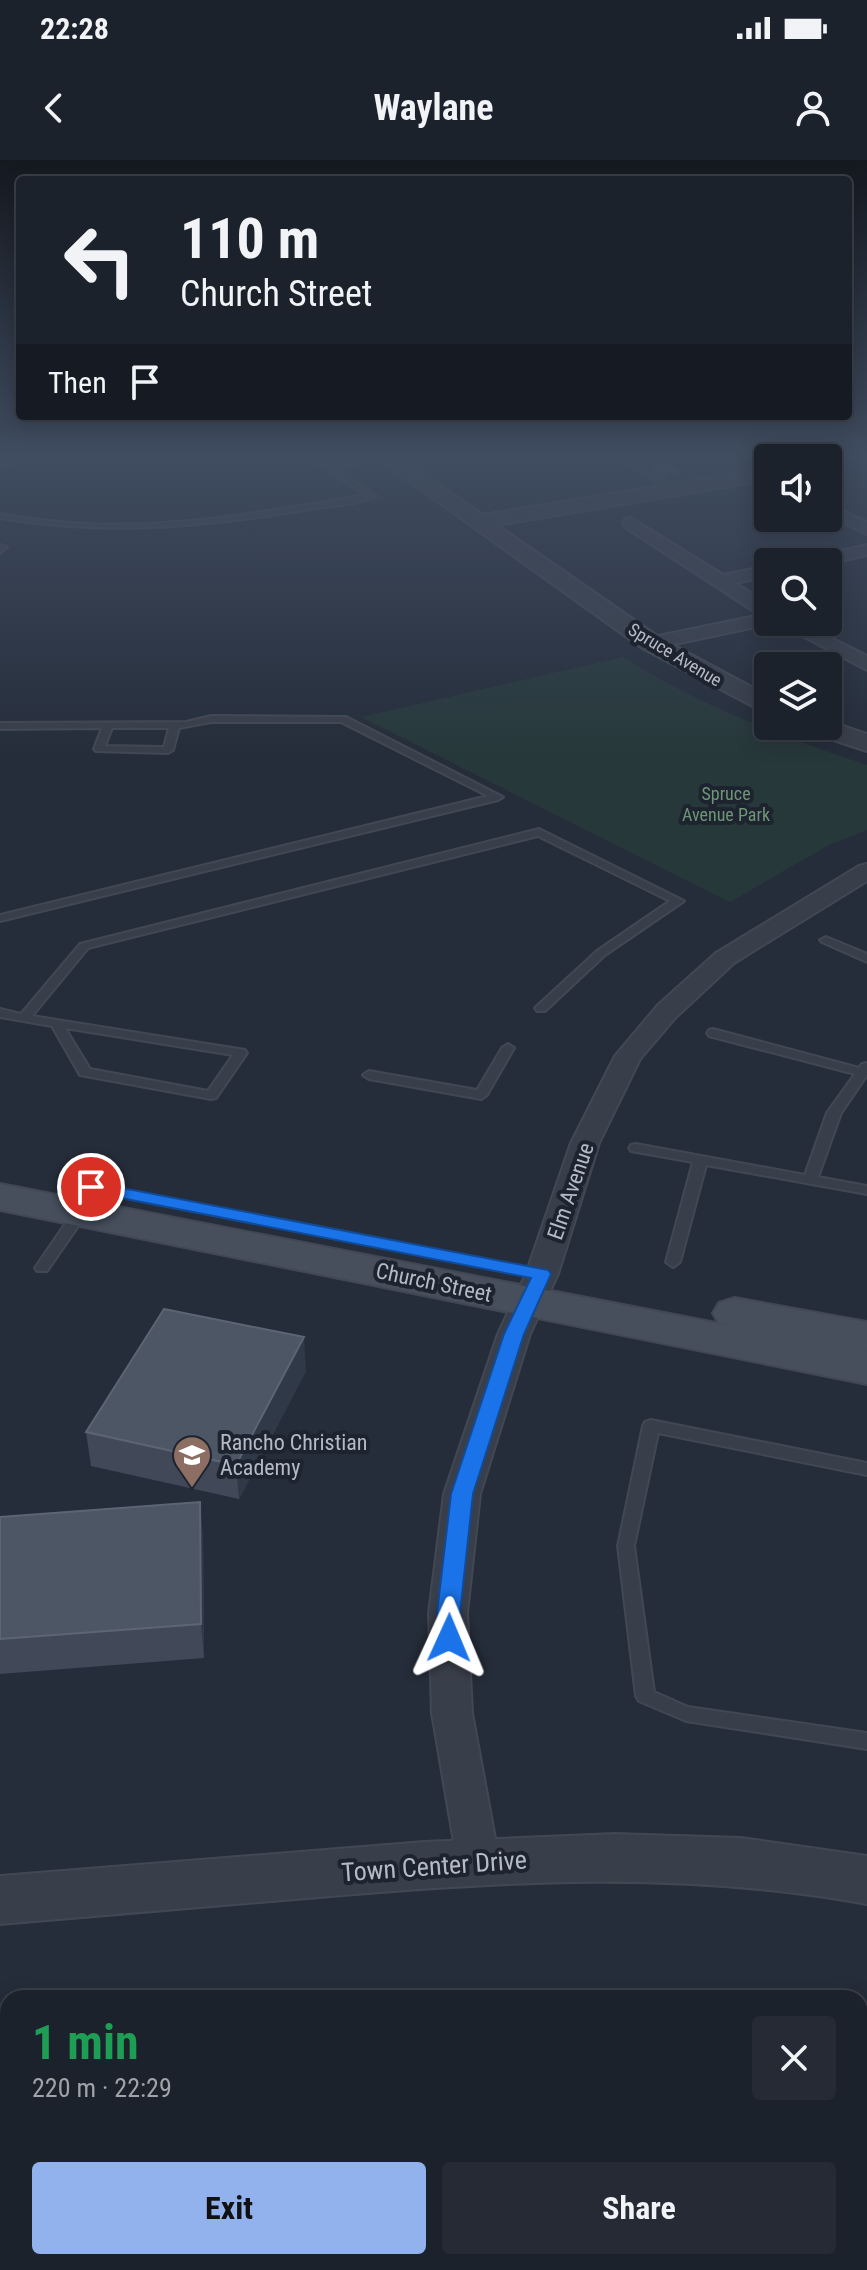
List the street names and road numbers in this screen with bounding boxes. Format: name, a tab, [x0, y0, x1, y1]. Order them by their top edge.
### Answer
street label: Spruce Avenue	[625, 619, 726, 691]
street label: Elm Avenue	[542, 1139, 599, 1243]
street label: Church Street	[374, 1258, 494, 1307]
street label: Town Center Drive	[340, 1845, 528, 1887]

